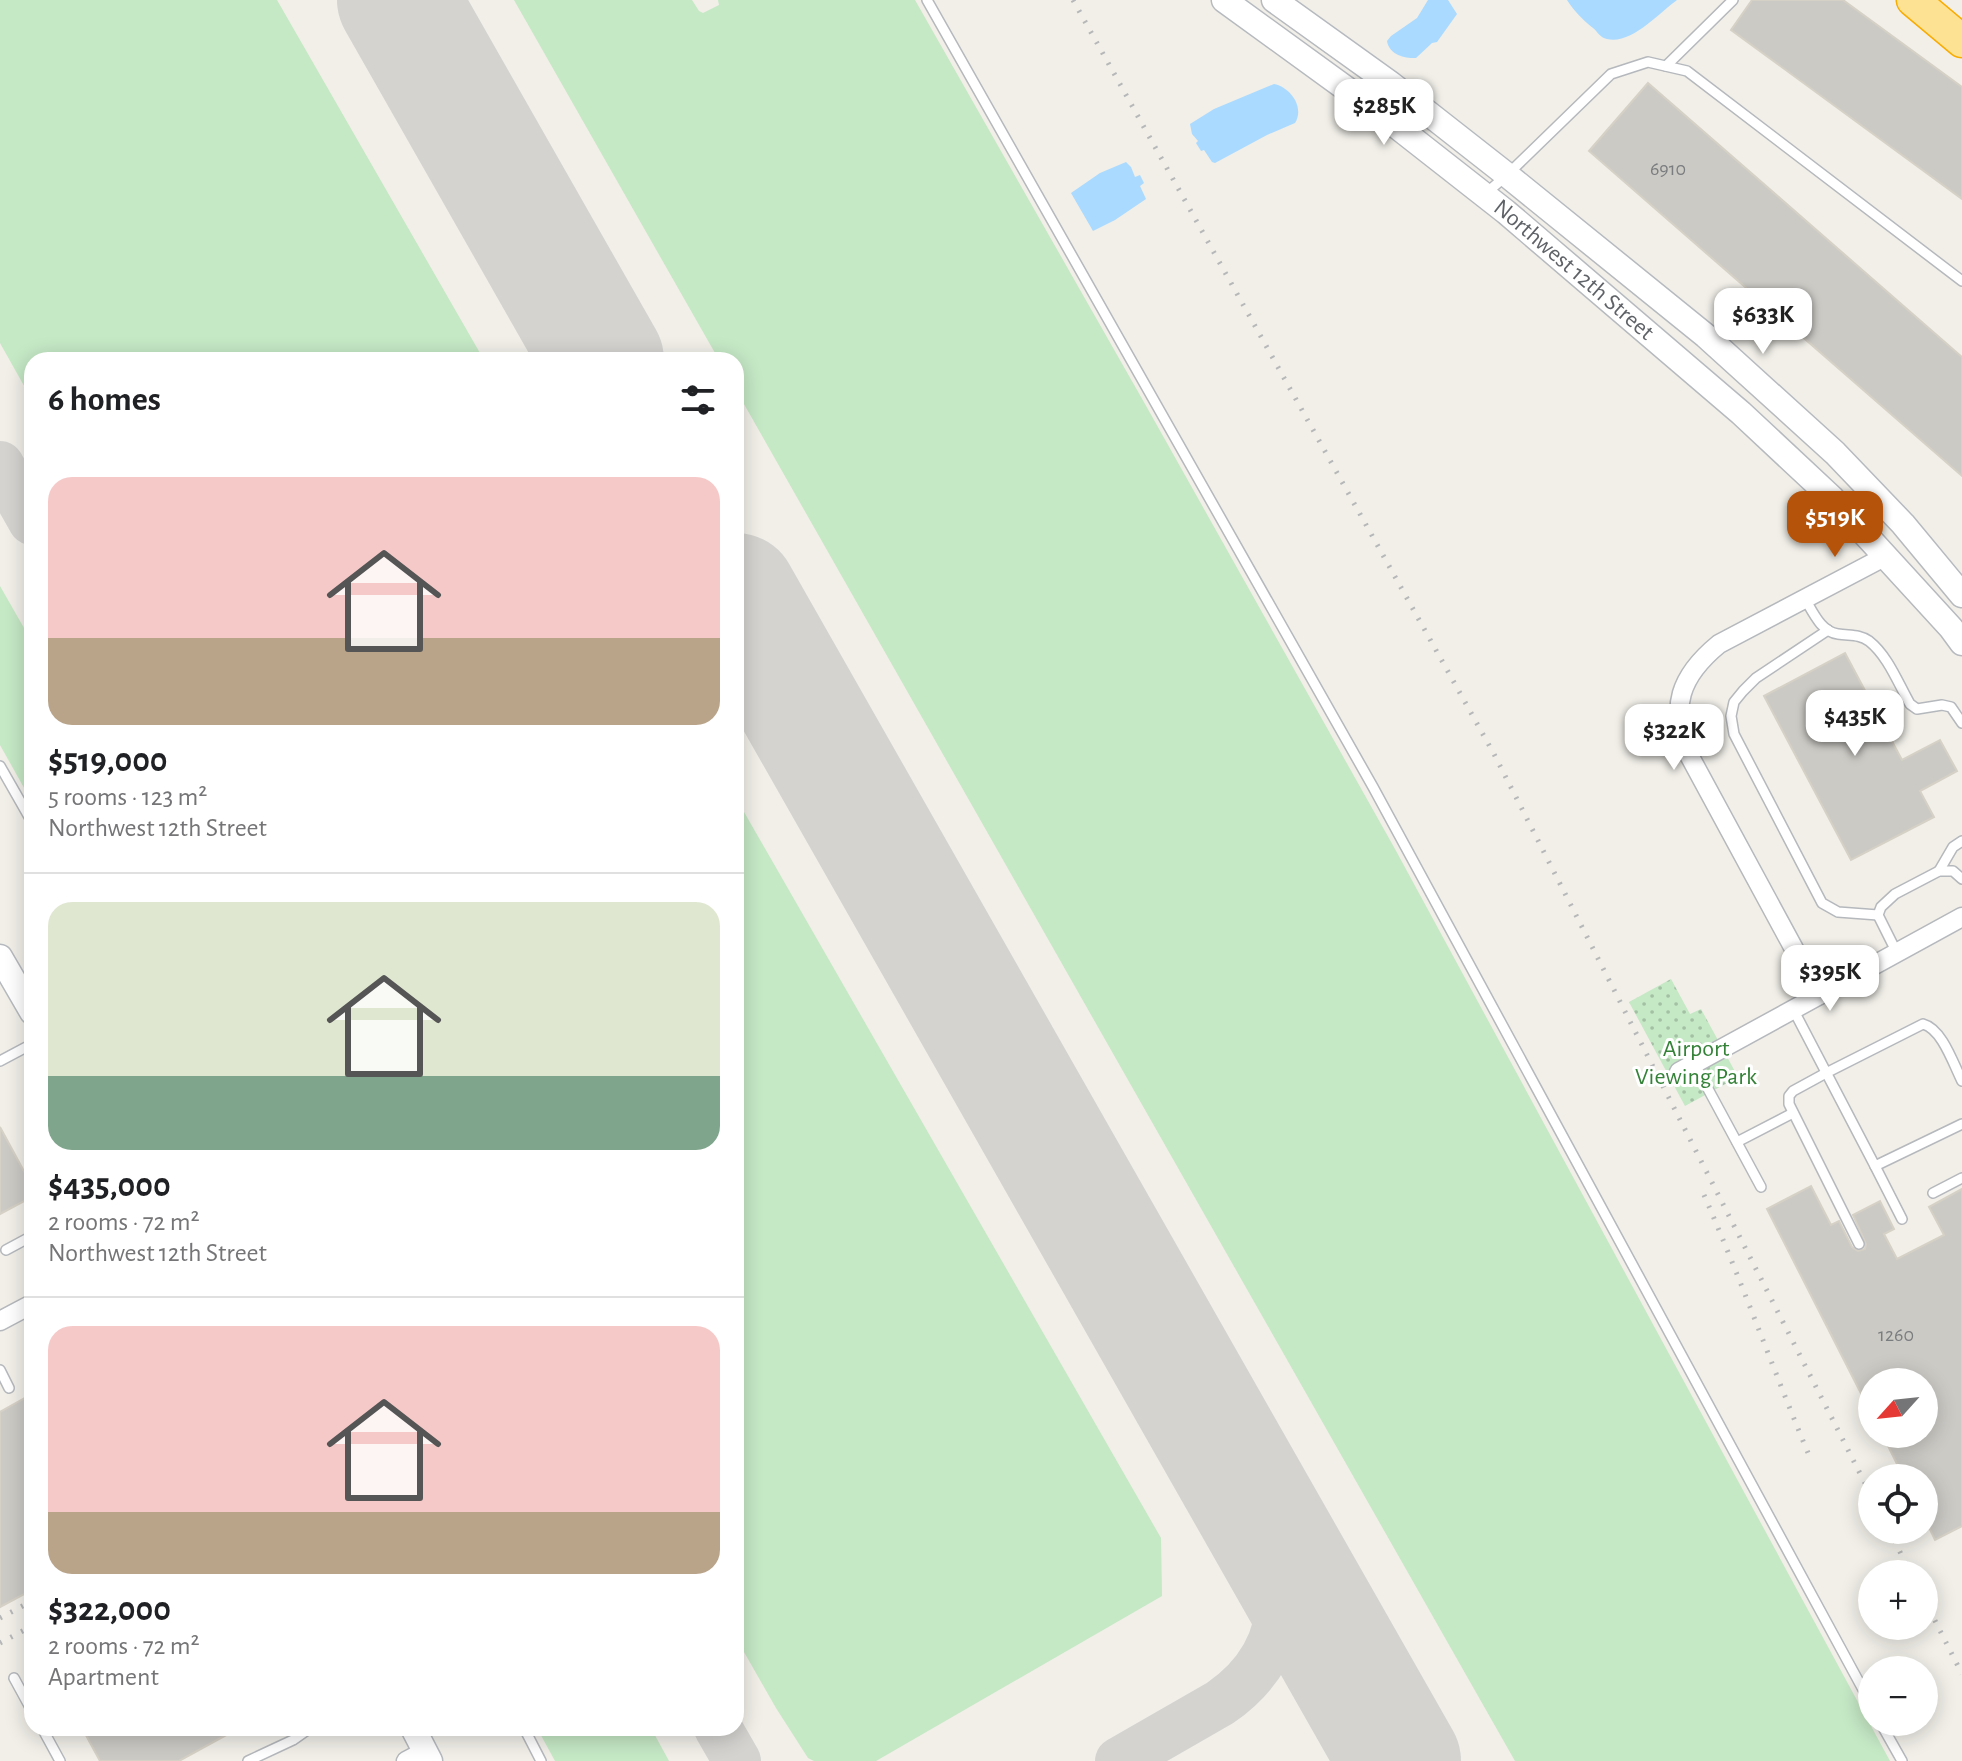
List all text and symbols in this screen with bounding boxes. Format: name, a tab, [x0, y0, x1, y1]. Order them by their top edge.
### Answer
pin: $285K	[1328, 79, 1440, 147]
text: $285K	[1352, 92, 1416, 118]
house number: 6910	[1650, 159, 1686, 179]
street label: Northwest 12th Street	[1489, 195, 1659, 345]
pin: $633K	[1707, 288, 1819, 356]
text: $633K	[1732, 301, 1794, 327]
icon: filters	[676, 378, 720, 422]
text: 6 homes	[48, 383, 161, 417]
pin: $519K	[1779, 491, 1891, 559]
text: $519K	[1805, 504, 1865, 530]
icon: home	[312, 529, 456, 673]
pin: $435K	[1799, 690, 1911, 758]
text: $435K	[1824, 703, 1886, 729]
pin: $322K	[1618, 704, 1730, 772]
text: $322K	[1643, 717, 1705, 743]
text: $519,000	[48, 744, 168, 778]
text: 5 rooms · 123 m²	[48, 784, 207, 810]
text: Northwest 12th Street	[48, 815, 267, 841]
pin: $395K	[1774, 945, 1886, 1013]
icon: home	[312, 954, 456, 1098]
text: $395K	[1799, 958, 1861, 984]
park label: Airport Viewing Park	[1635, 1037, 1757, 1089]
text: $435,000	[48, 1169, 171, 1203]
text: 2 rooms · 72 m²	[48, 1209, 200, 1235]
text: Northwest 12th Street	[48, 1240, 267, 1266]
house number: 1260	[1878, 1325, 1914, 1345]
north arrow	[1858, 1368, 1938, 1448]
map controls	[1858, 1368, 1938, 1736]
icon: home	[312, 1378, 456, 1522]
button: locate	[1858, 1464, 1938, 1544]
button: +	[1858, 1560, 1938, 1640]
text: $322,000	[48, 1593, 171, 1627]
text: 2 rooms · 72 m²	[48, 1633, 200, 1659]
button: −	[1858, 1656, 1938, 1736]
text: Apartment	[48, 1664, 159, 1690]

